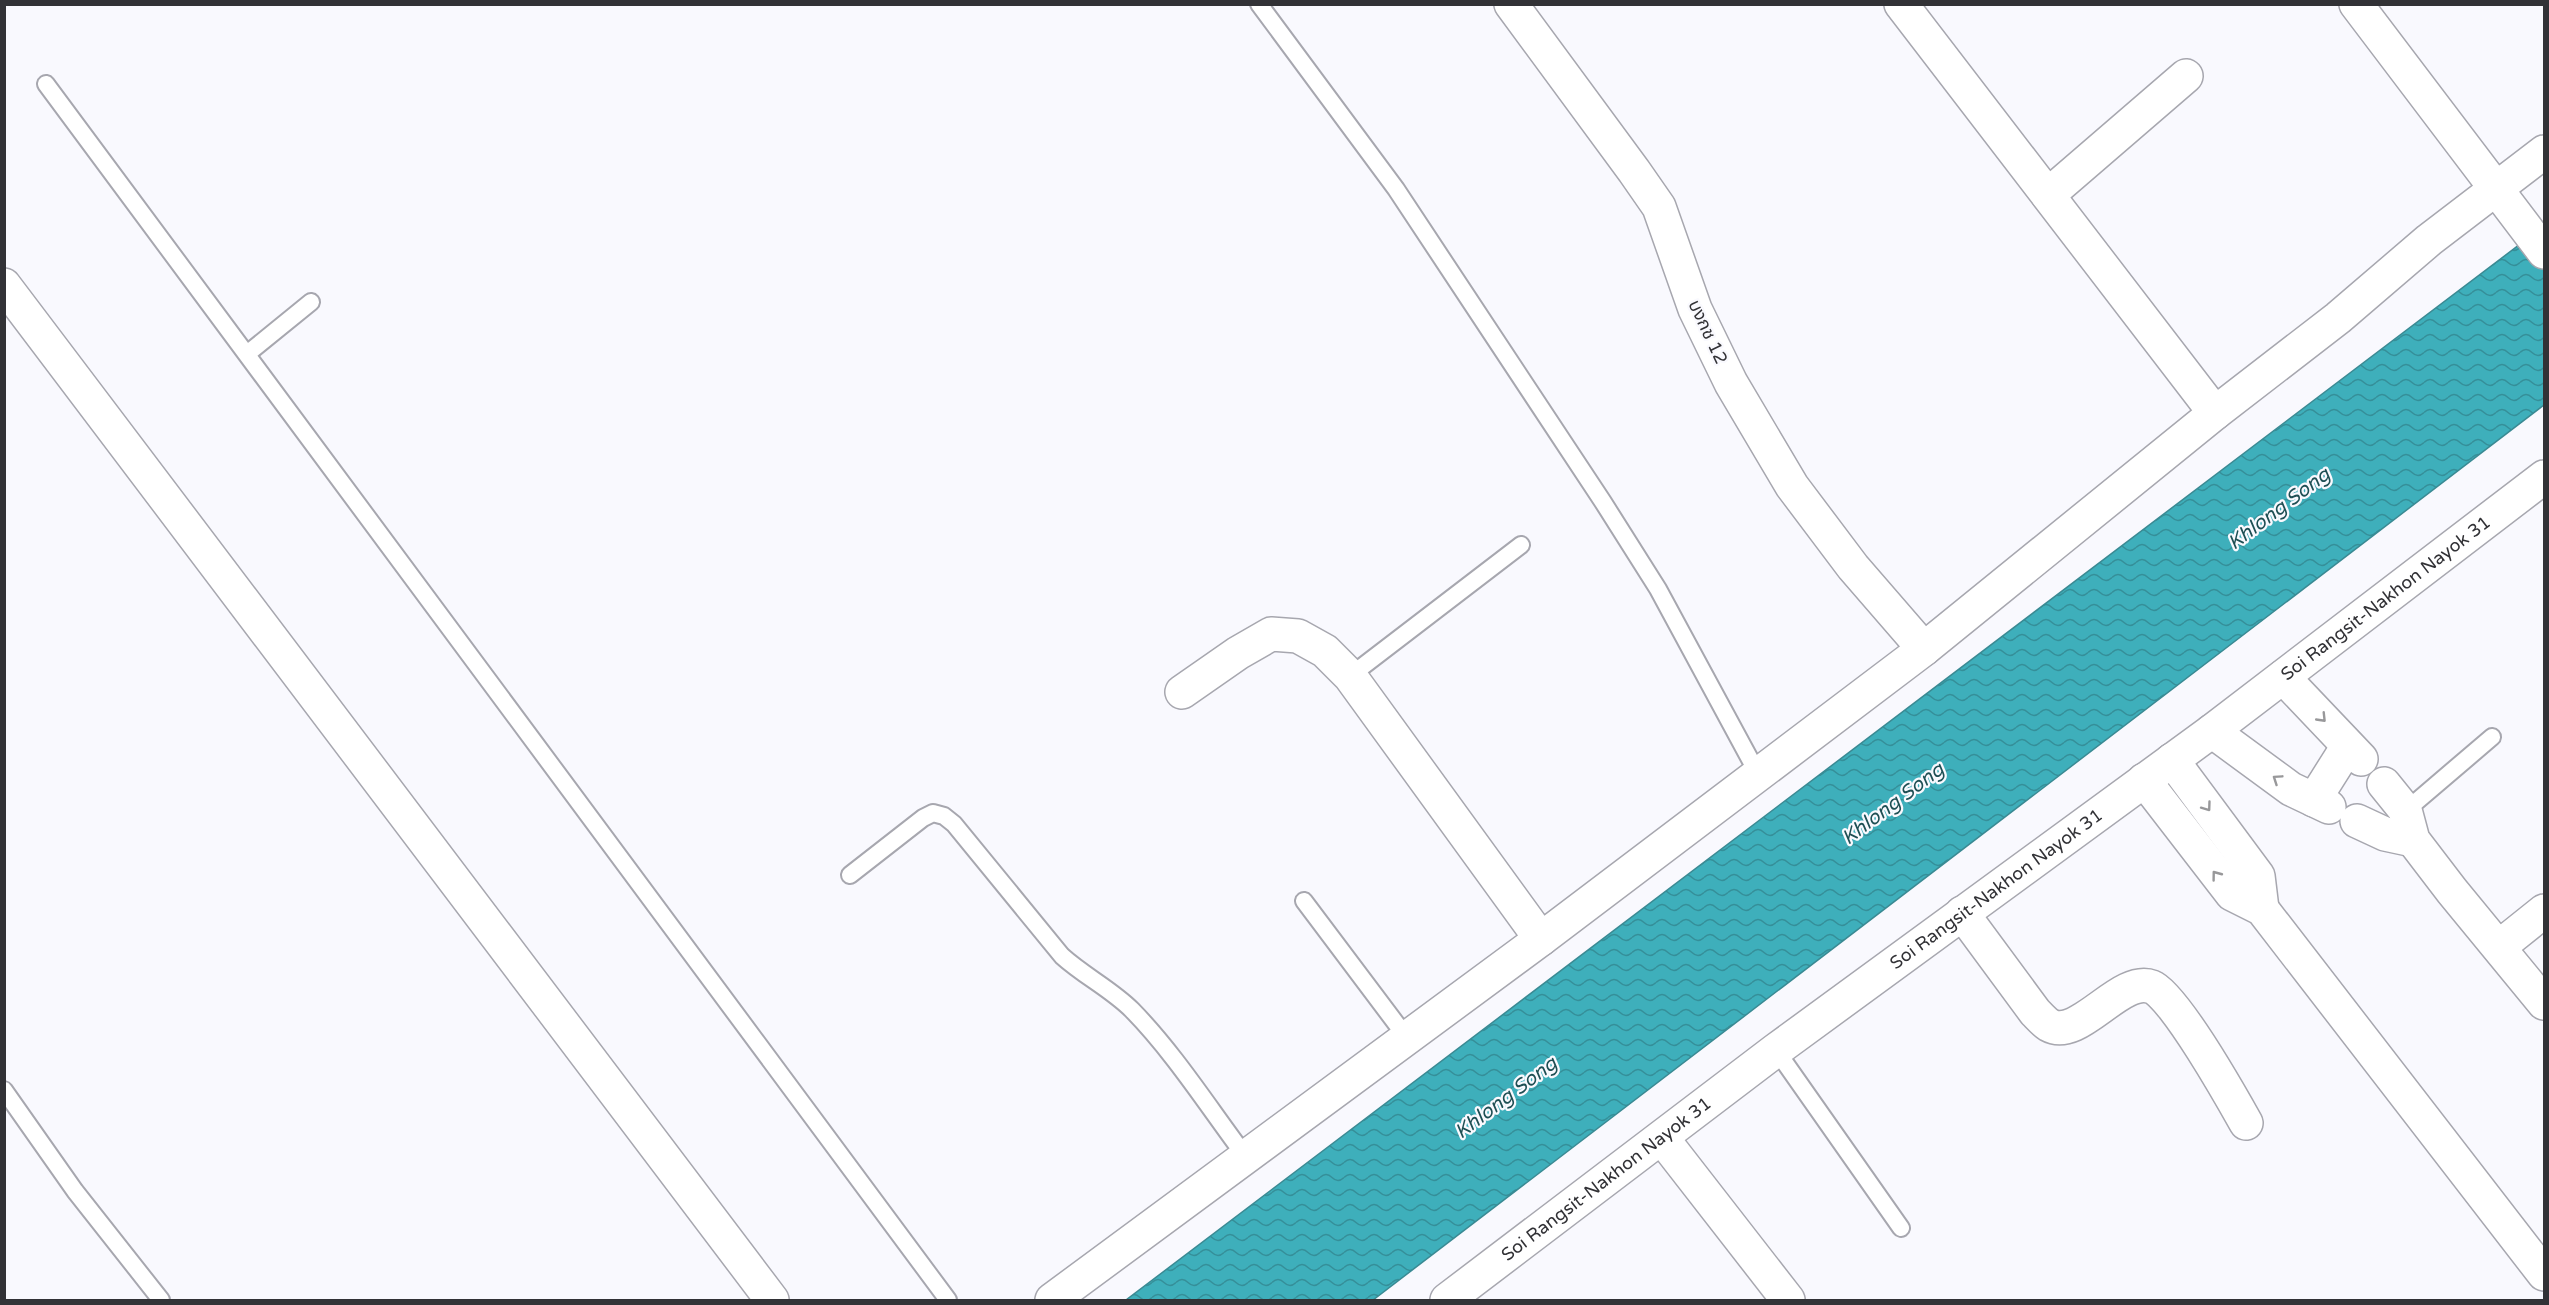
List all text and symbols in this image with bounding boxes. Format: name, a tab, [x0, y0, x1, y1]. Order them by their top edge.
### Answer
street label: บงกช 12	[1684, 296, 1732, 368]
water label: Khlong Song	[2223, 462, 2336, 555]
street label: Soi Rangsit-Nakhon Nayok 31	[2276, 511, 2495, 685]
one-way arrow	[2314, 711, 2325, 722]
water label: Khlong Song	[1837, 757, 1950, 850]
one-way arrow	[2273, 775, 2284, 786]
one-way arrow	[2200, 800, 2211, 811]
street label: Soi Rangsit-Nakhon Nayok 31	[1886, 804, 2107, 974]
one-way arrow	[2213, 871, 2224, 882]
water label: Khlong Song	[1450, 1051, 1563, 1144]
street label: Soi Rangsit-Nakhon Nayok 31	[1497, 1092, 1716, 1266]

